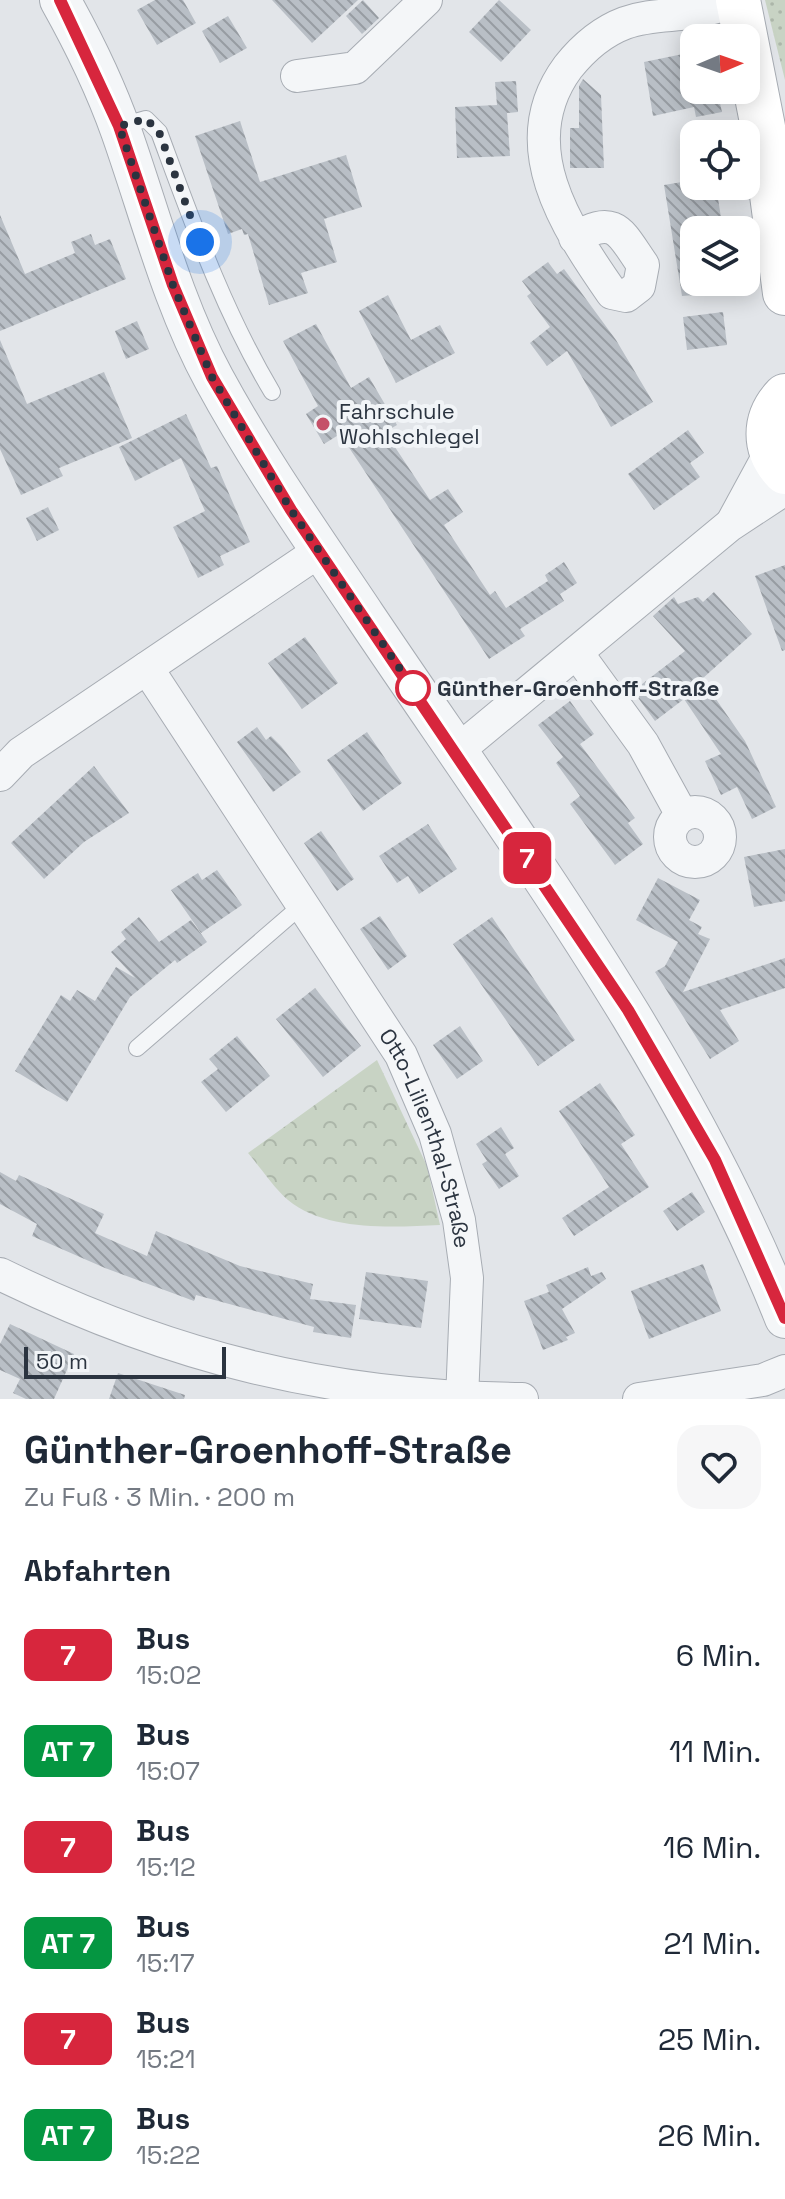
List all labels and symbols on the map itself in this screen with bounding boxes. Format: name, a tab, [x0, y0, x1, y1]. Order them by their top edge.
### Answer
north arrow	[680, 24, 760, 104]
your location	[180, 222, 220, 262]
place label: Fahrschule Wohlschlegel	[339, 397, 480, 450]
marker: Fahrschule Wohlschlegel	[314, 415, 332, 433]
marker: Günther-Groenhoff-Straße	[396, 671, 430, 705]
place label: Günther-Groenhoff-Straße	[437, 674, 719, 702]
line badge: 7	[501, 832, 553, 884]
street label: Otto-Lilienthal-Straße	[373, 1023, 477, 1250]
scale bar	[24, 1343, 226, 1379]

